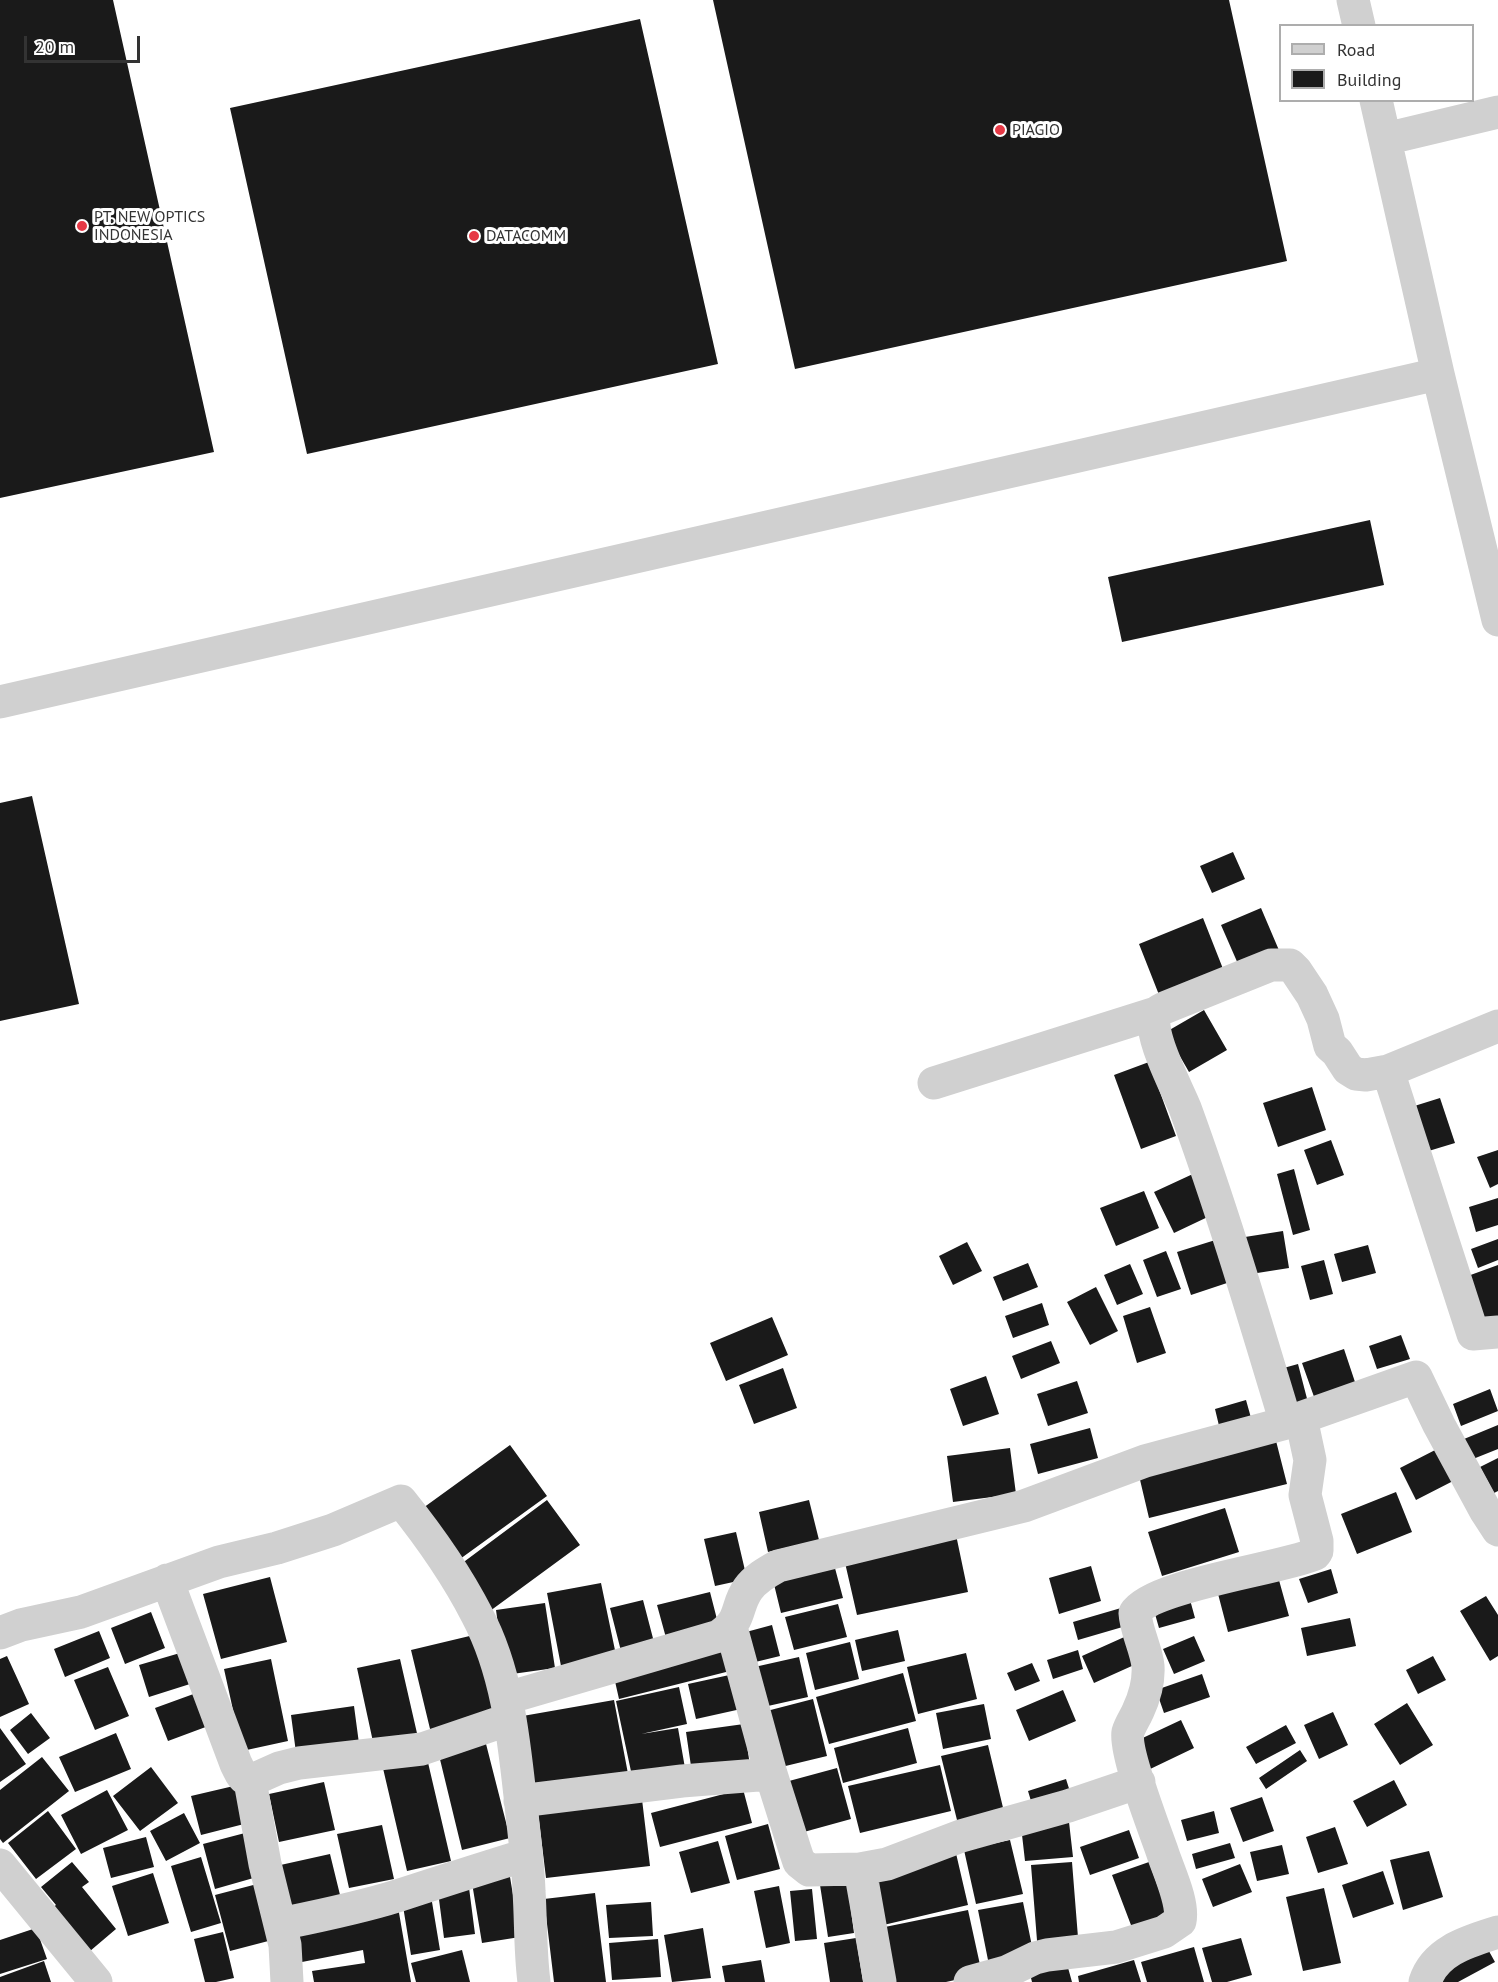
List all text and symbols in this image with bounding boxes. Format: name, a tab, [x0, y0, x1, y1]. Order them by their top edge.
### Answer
scale bar	[27, 24, 142, 62]
legend	[1279, 24, 1474, 102]
text: 20 m	[35, 35, 74, 58]
text: Road	[1337, 38, 1375, 61]
text: Building	[1337, 68, 1401, 91]
place label: PIAGIO	[1012, 120, 1060, 140]
marker: PIAGIO	[993, 123, 1007, 137]
place label: PT. NEW OPTICS INDONESIA	[94, 207, 205, 245]
marker: PT. NEW OPTICS INDONESIA	[75, 219, 89, 233]
place label: DATACOMM	[486, 226, 566, 246]
marker: DATACOMM	[467, 229, 481, 243]

